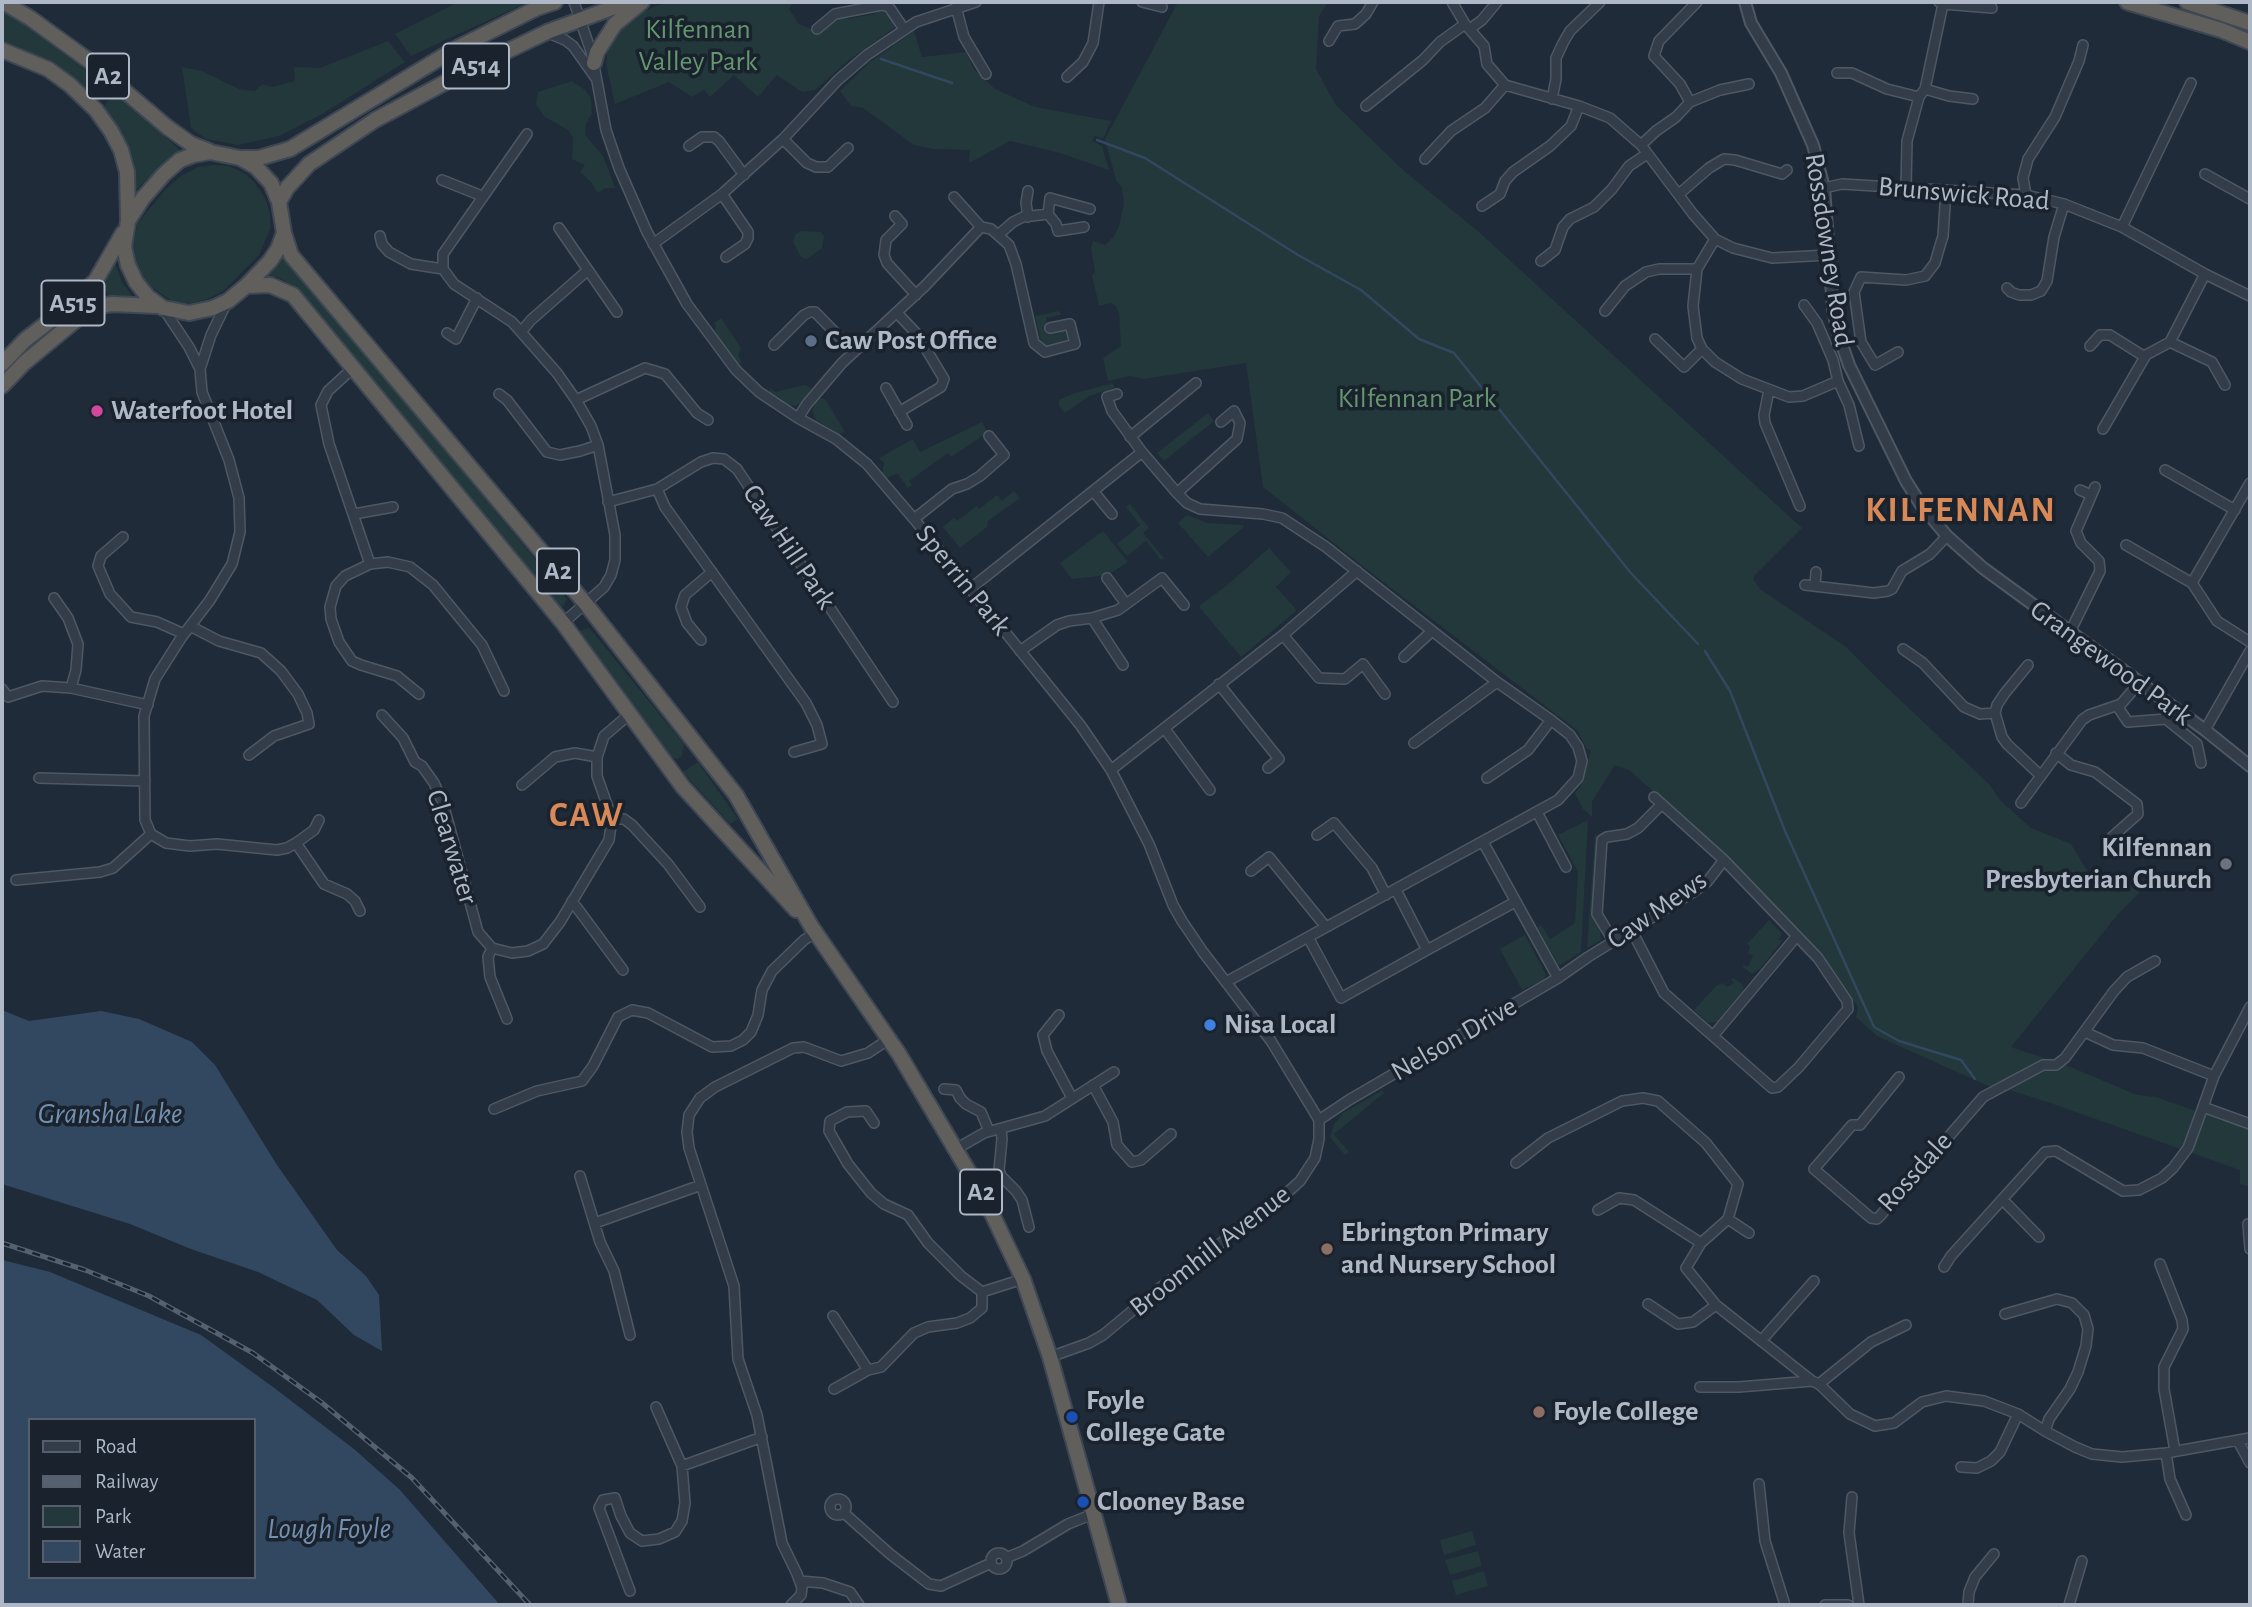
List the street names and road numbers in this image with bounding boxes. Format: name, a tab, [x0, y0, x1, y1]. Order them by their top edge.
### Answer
road number: A514	[443, 44, 509, 88]
road number: A2	[87, 54, 129, 99]
street label: Rossdowney Road	[1797, 151, 1861, 349]
street label: Brunswick Road	[1877, 170, 2051, 218]
road number: A515	[42, 280, 104, 326]
street label: Caw Hill Park	[735, 478, 843, 616]
street label: Sperrin Park	[908, 518, 1018, 642]
road number: A2	[537, 548, 579, 594]
street label: Grangewood Park	[2023, 593, 2199, 733]
street label: Clearwater	[419, 786, 485, 908]
street label: Caw Mews	[1601, 863, 1713, 957]
street label: Nelson Drive	[1385, 990, 1523, 1088]
street label: Rossdale	[1870, 1125, 1960, 1219]
road number: A2	[960, 1170, 1002, 1214]
street label: Broomhill Avenue	[1123, 1178, 1297, 1324]

